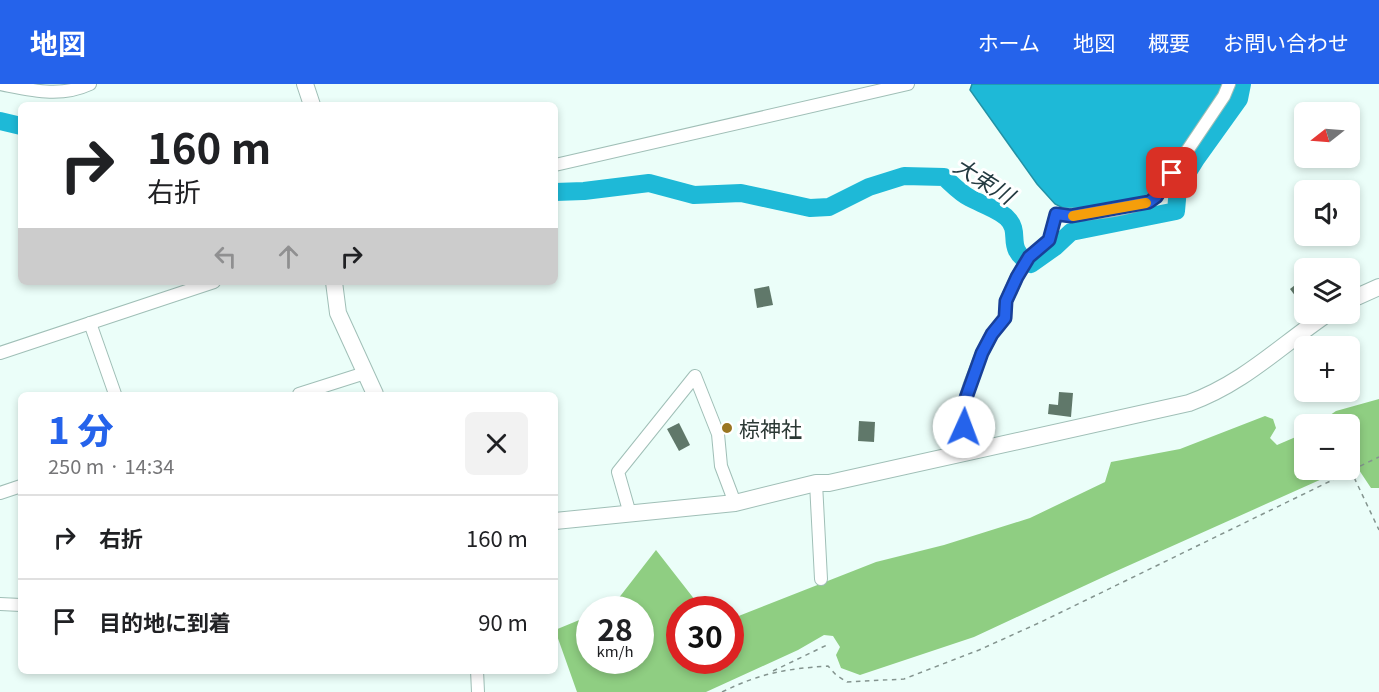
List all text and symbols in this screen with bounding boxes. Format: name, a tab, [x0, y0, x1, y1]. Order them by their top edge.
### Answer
text: 地図	[30, 22, 86, 62]
text: ホーム	[978, 27, 1040, 57]
text: 地図	[1073, 27, 1115, 57]
text: 概要	[1148, 27, 1190, 57]
text: お問い合わせ	[1223, 27, 1349, 57]
north arrow	[1294, 102, 1360, 168]
map controls	[1294, 102, 1360, 480]
text: 160 m	[147, 115, 271, 176]
icon: right	[48, 126, 126, 204]
pin	[1146, 147, 1197, 198]
water label: 大束川	[949, 148, 1023, 211]
icon: arrive	[1155, 156, 1188, 189]
text: 右折	[147, 171, 201, 210]
button: sound	[1294, 180, 1360, 246]
icon: left	[209, 240, 242, 273]
icon: ahead	[272, 240, 305, 273]
icon: right	[335, 240, 368, 273]
button: layers	[1294, 258, 1360, 324]
button: +	[1294, 336, 1360, 402]
position arrow	[932, 395, 996, 459]
text: 1 分	[48, 402, 114, 454]
button: close	[465, 412, 528, 475]
place label: 椋神社	[739, 413, 802, 443]
button: −	[1294, 414, 1360, 480]
marker: 椋神社	[720, 421, 734, 435]
text: 250 m · 14:34	[48, 451, 174, 480]
icon: right	[48, 521, 81, 554]
text: 右折	[99, 521, 143, 553]
text: 160 m	[466, 521, 528, 553]
speed limit sign: 30	[666, 596, 744, 674]
icon: arrive	[48, 605, 81, 638]
text: 目的地に到着	[99, 605, 231, 637]
text: 90 m	[478, 605, 528, 637]
text: 28	[597, 606, 633, 650]
text: km/h	[596, 640, 634, 661]

